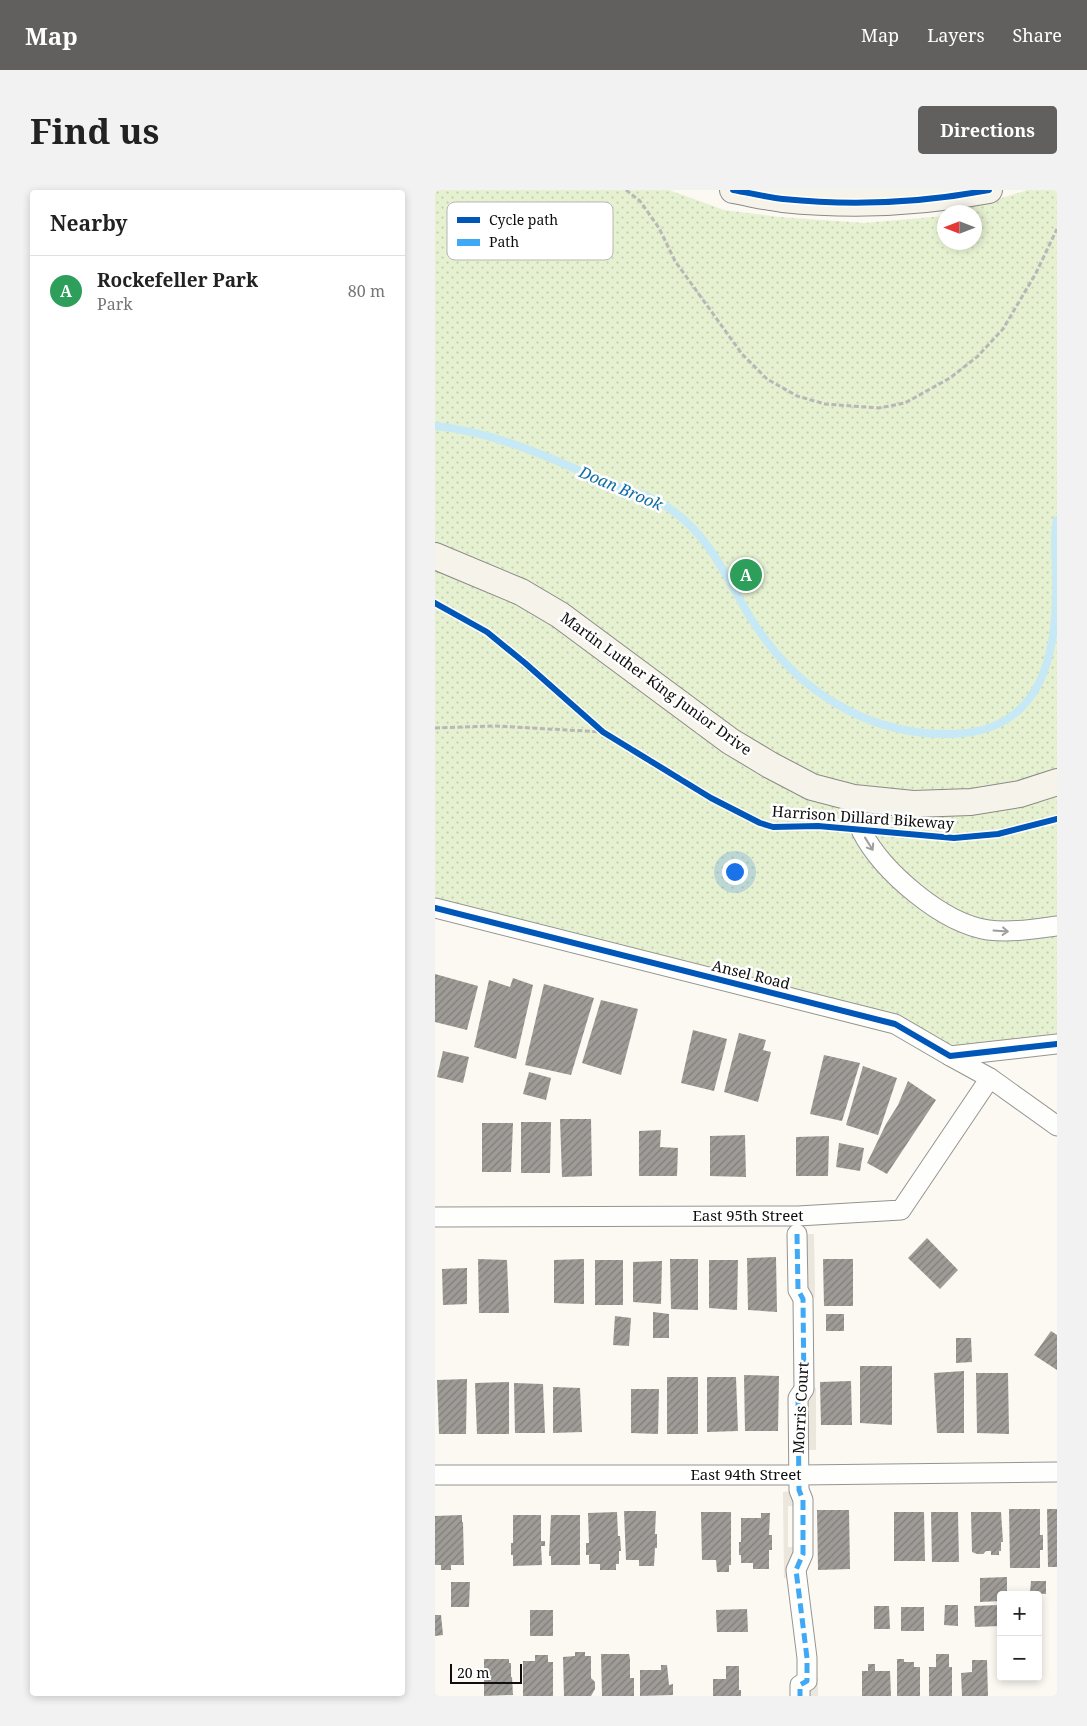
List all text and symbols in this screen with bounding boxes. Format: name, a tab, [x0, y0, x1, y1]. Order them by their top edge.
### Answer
text: Map	[25, 19, 78, 52]
text: Map	[861, 23, 899, 47]
text: Layers	[927, 23, 985, 47]
text: Share	[1013, 23, 1062, 47]
button: Directions	[918, 106, 1057, 154]
text: Find us	[30, 107, 159, 154]
legend	[447, 202, 613, 260]
north arrow	[937, 205, 982, 250]
text: Nearby	[50, 209, 128, 237]
text: Cycle path	[489, 210, 558, 229]
text: Path	[489, 232, 519, 251]
text: Rockefeller Park	[97, 267, 258, 293]
text: A	[60, 280, 72, 302]
text: 80 m	[348, 280, 385, 302]
text: Park	[97, 293, 133, 315]
water label: Doan Brook	[575, 460, 667, 516]
pin: A	[730, 556, 762, 594]
street label: Martin Luther King Junior Drive	[557, 607, 756, 759]
street label: Harrison Dillard Bikeway	[771, 801, 955, 833]
one-way arrow	[865, 836, 875, 850]
your location	[722, 859, 748, 885]
one-way arrow	[992, 926, 1008, 935]
street label: Ansel Road	[710, 955, 792, 993]
street label: East 95th Street	[692, 1205, 804, 1225]
street label: Morris Court	[788, 1361, 812, 1454]
street label: East 94th Street	[690, 1464, 802, 1484]
map controls	[997, 1591, 1042, 1681]
button: +	[997, 1591, 1042, 1636]
button: −	[997, 1636, 1042, 1681]
scale bar	[450, 1661, 523, 1684]
text: 20 m	[457, 1663, 490, 1682]

